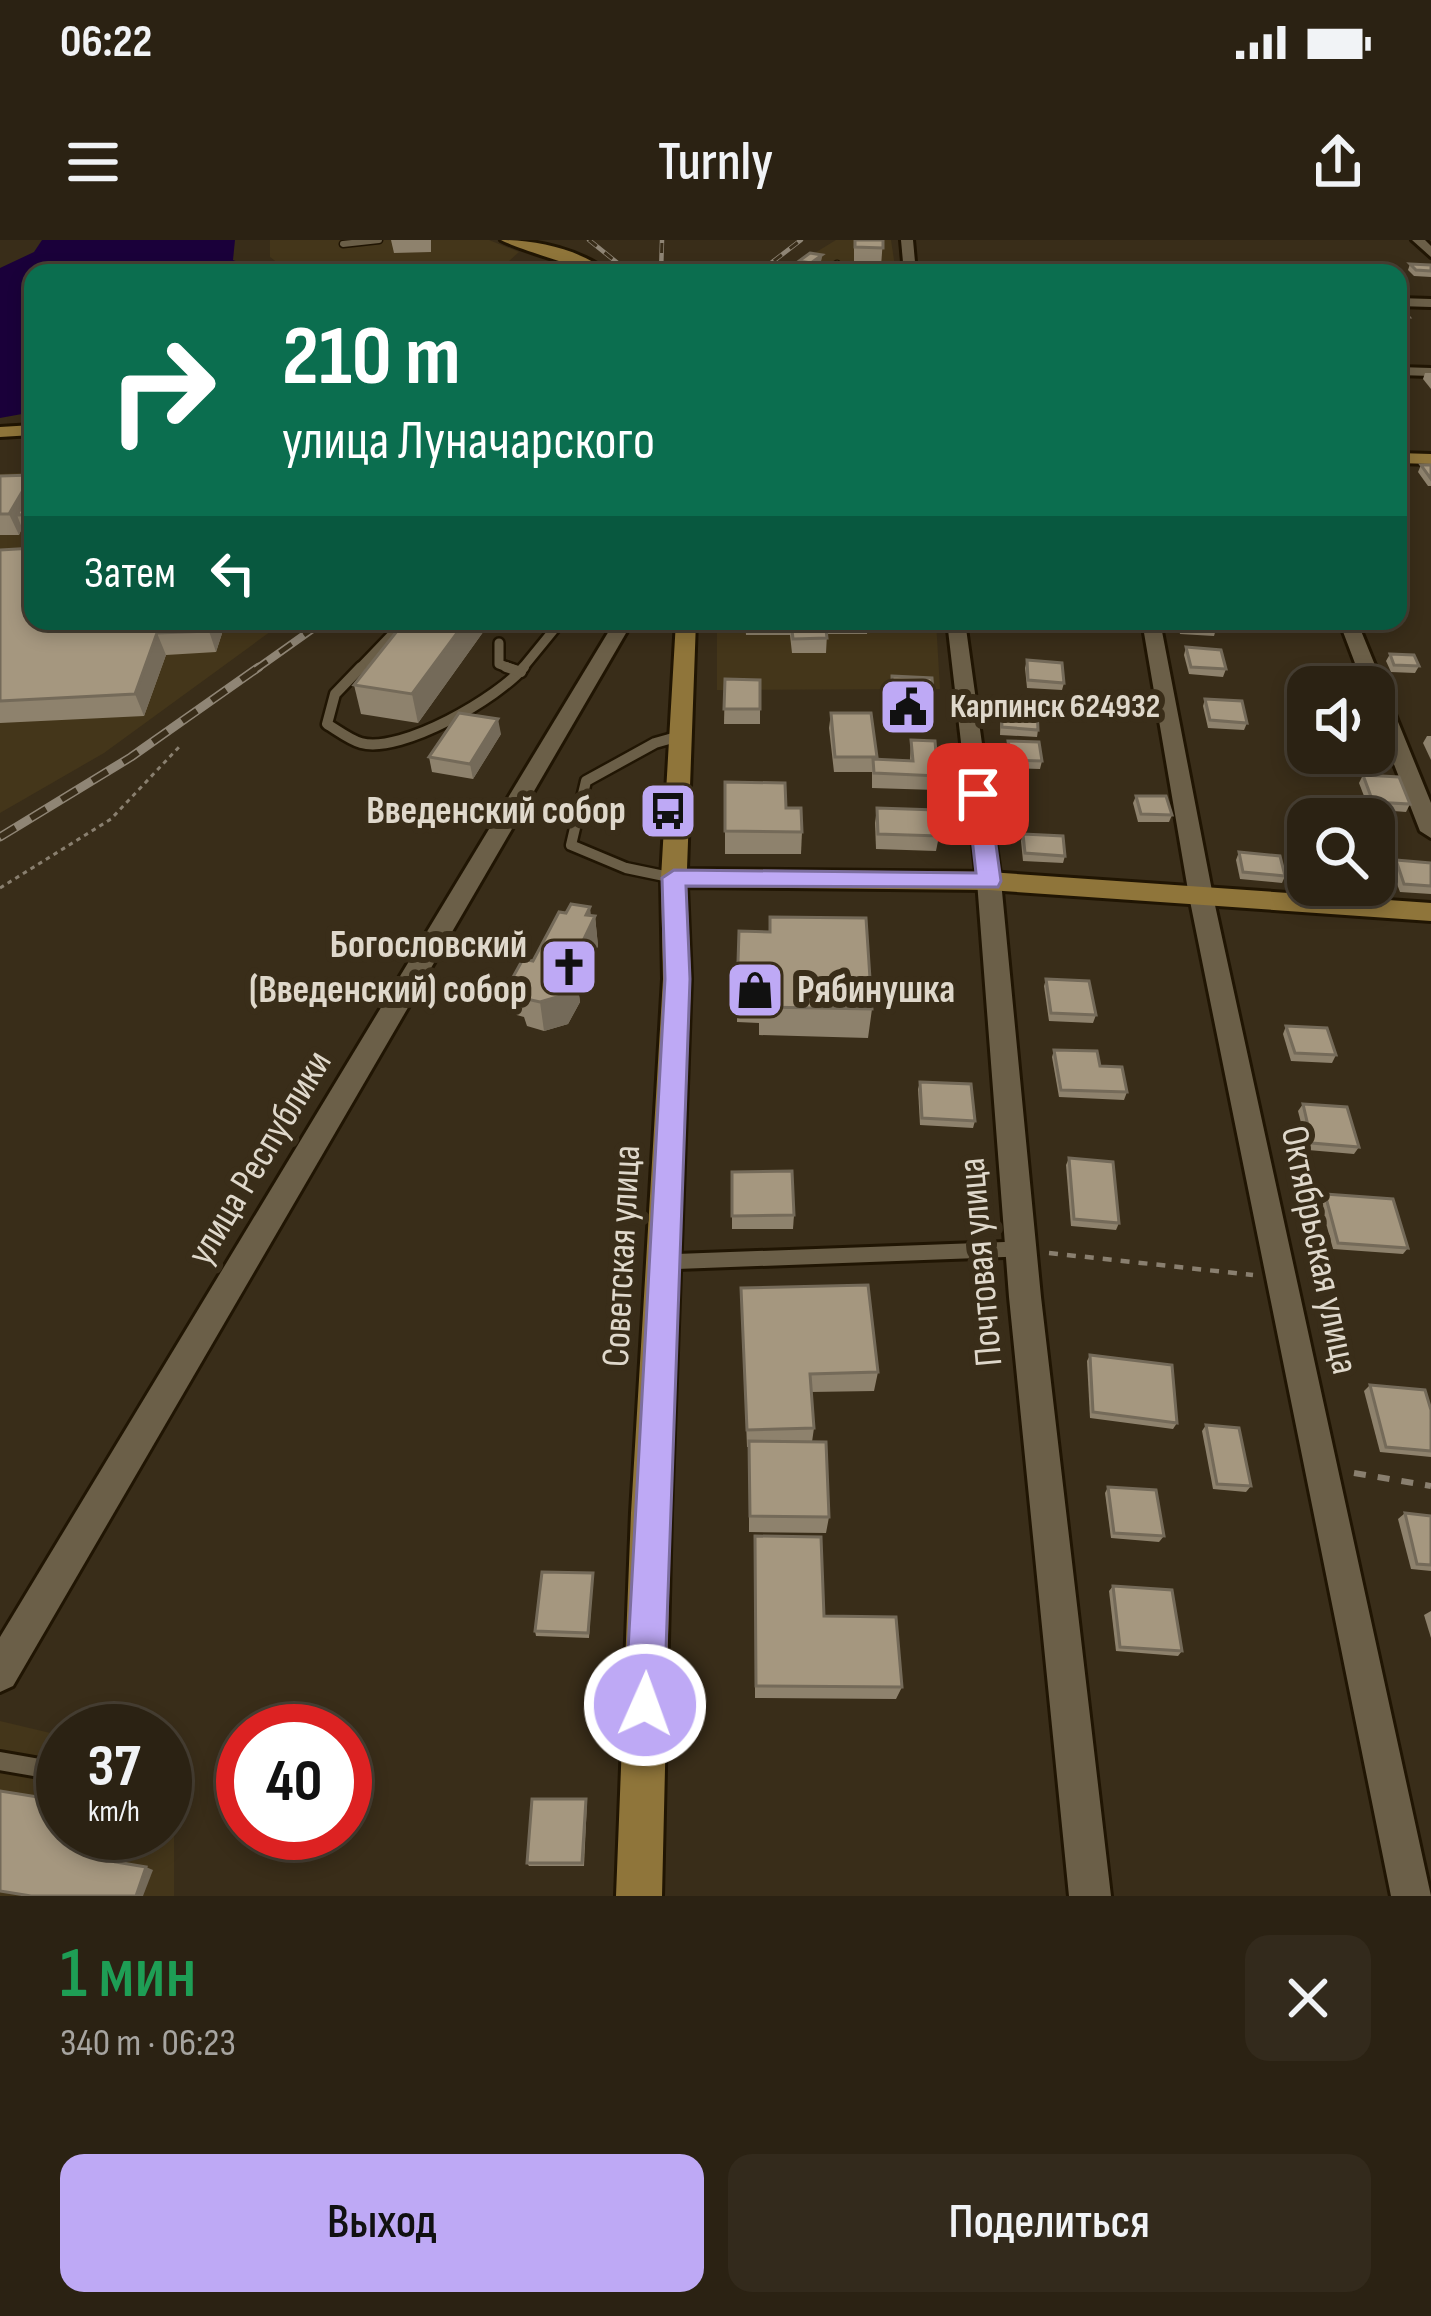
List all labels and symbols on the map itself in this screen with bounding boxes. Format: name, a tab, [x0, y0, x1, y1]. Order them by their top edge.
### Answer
public building icon: Карпинск 624932	[877, 676, 939, 738]
place label: Карпинск 624932	[950, 687, 1160, 727]
pin	[927, 743, 1029, 845]
bus stop icon: Введенский собор	[637, 780, 699, 842]
place label: Введенский собор	[366, 788, 626, 835]
place label: Богословский (Введенский) собор	[249, 922, 527, 1014]
church icon: Богословский (Введенский) собор	[538, 936, 600, 998]
shop icon: Рябинушка	[724, 959, 786, 1021]
place label: Рябинушка	[797, 967, 955, 1014]
street label: улица Республики	[178, 1042, 342, 1274]
street label: Октябрьская улица	[1270, 1122, 1368, 1378]
street label: Советская улица	[593, 1144, 651, 1368]
street label: Почтовая улица	[948, 1156, 1014, 1368]
position arrow	[582, 1642, 708, 1768]
speed limit sign: 40	[216, 1704, 372, 1860]

